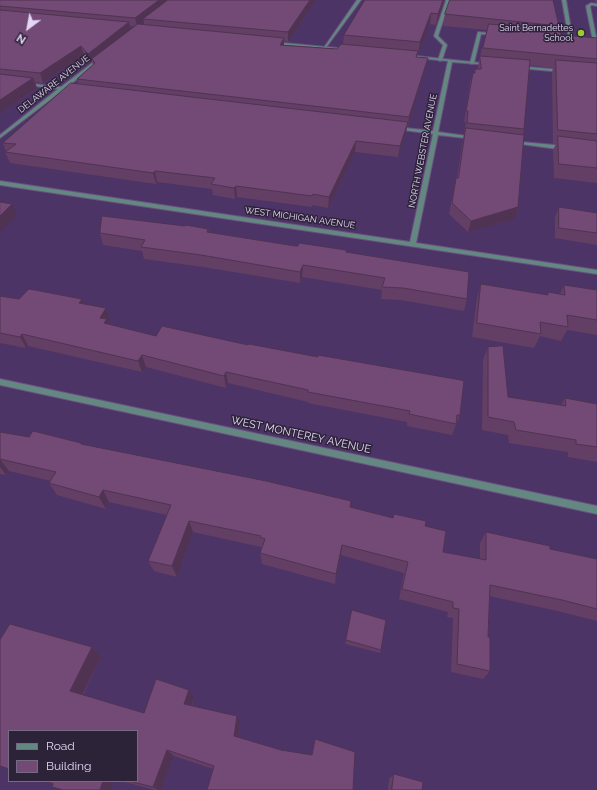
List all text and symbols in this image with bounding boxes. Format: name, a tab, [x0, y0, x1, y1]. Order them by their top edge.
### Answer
north arrow	[8, 8, 48, 48]
place label: Saint Bernadettes School	[499, 23, 573, 44]
marker: Saint Bernadettes School	[576, 28, 586, 38]
text: N	[14, 31, 28, 46]
street label: DELAWARE AVENUE	[16, 53, 92, 115]
street label: NORTH WEBSTER AVENUE	[407, 93, 439, 209]
street label: WEST MICHIGAN AVENUE	[244, 205, 356, 231]
street label: WEST MONTEREY AVENUE	[230, 414, 372, 456]
legend	[8, 730, 138, 782]
text: Road	[46, 739, 75, 753]
text: Building	[46, 759, 92, 773]

